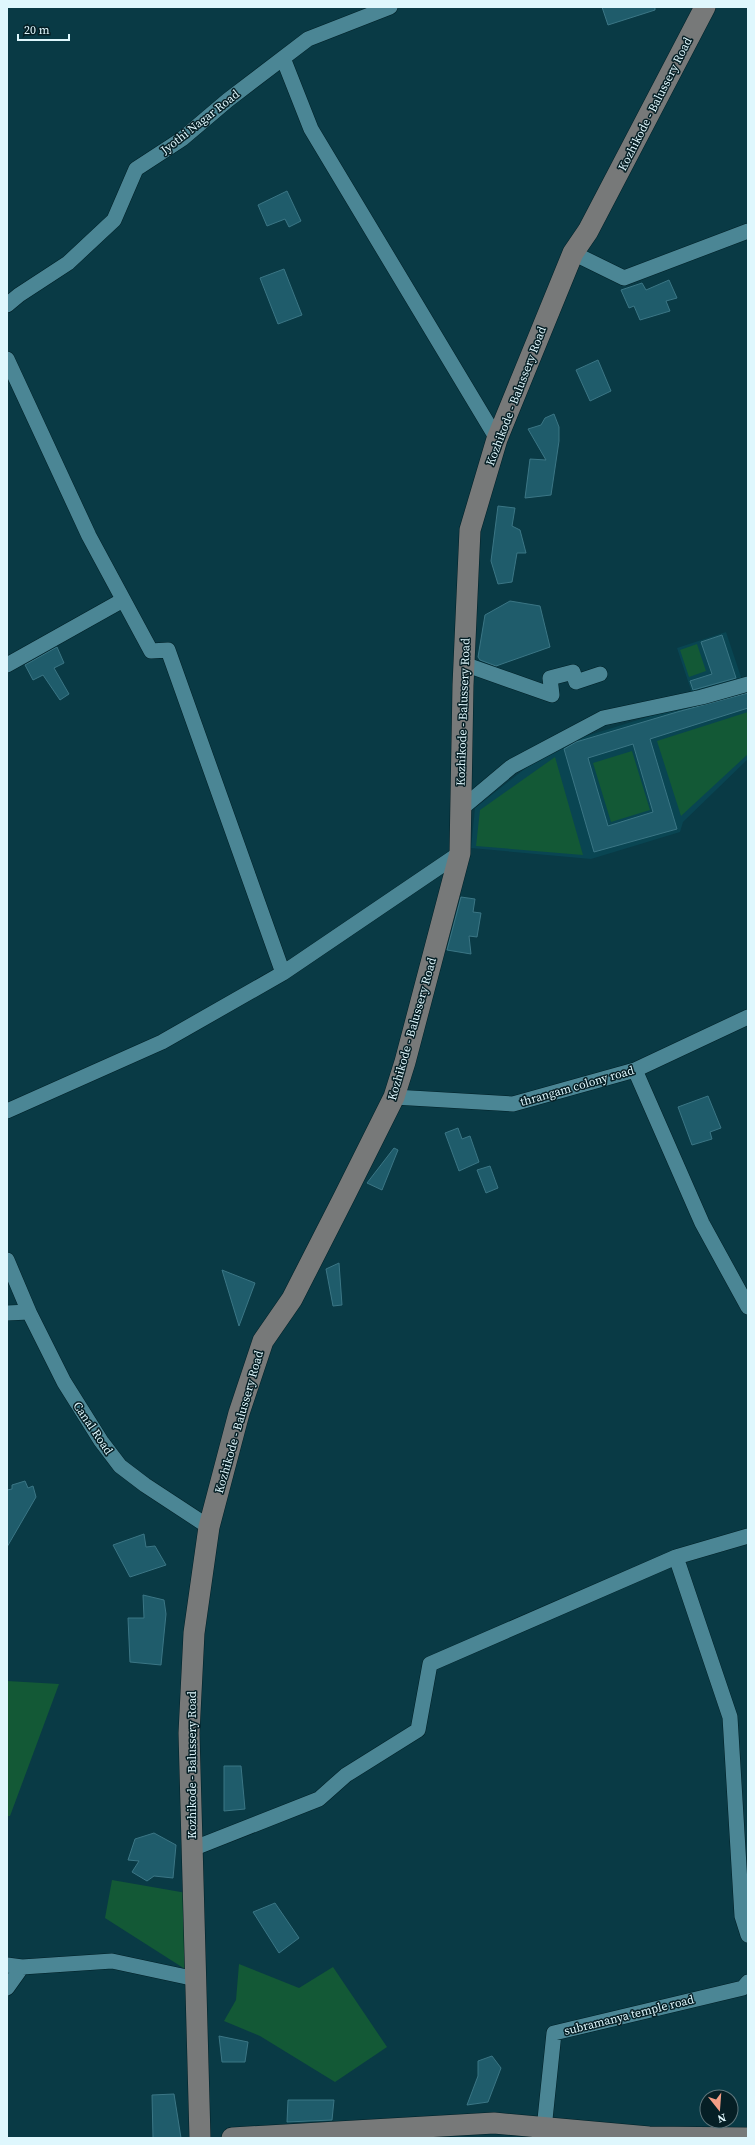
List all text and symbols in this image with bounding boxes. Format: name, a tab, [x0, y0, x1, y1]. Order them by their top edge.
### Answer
scale bar	[18, 16, 69, 42]
text: 20 m	[24, 22, 50, 38]
street label: Kozhikode - Balussery Road	[614, 34, 696, 173]
street label: Jyothi Nagar Road	[157, 86, 243, 158]
street label: Kozhikode - Balussery Road	[482, 324, 550, 468]
street label: Kozhikode - Balussery Road	[452, 638, 474, 786]
street label: Kozhikode - Balussery Road	[384, 956, 440, 1102]
street label: thrangam colony road	[518, 1062, 636, 1110]
street label: Kozhikode - Balussery Road	[211, 1349, 267, 1495]
street label: Canal Road	[69, 1398, 117, 1458]
street label: Kozhikode - Balussery Road	[184, 1691, 200, 1839]
street label: subramanya temple road	[562, 1991, 696, 2039]
north arrow	[699, 2089, 739, 2129]
text: N	[716, 2110, 728, 2126]

